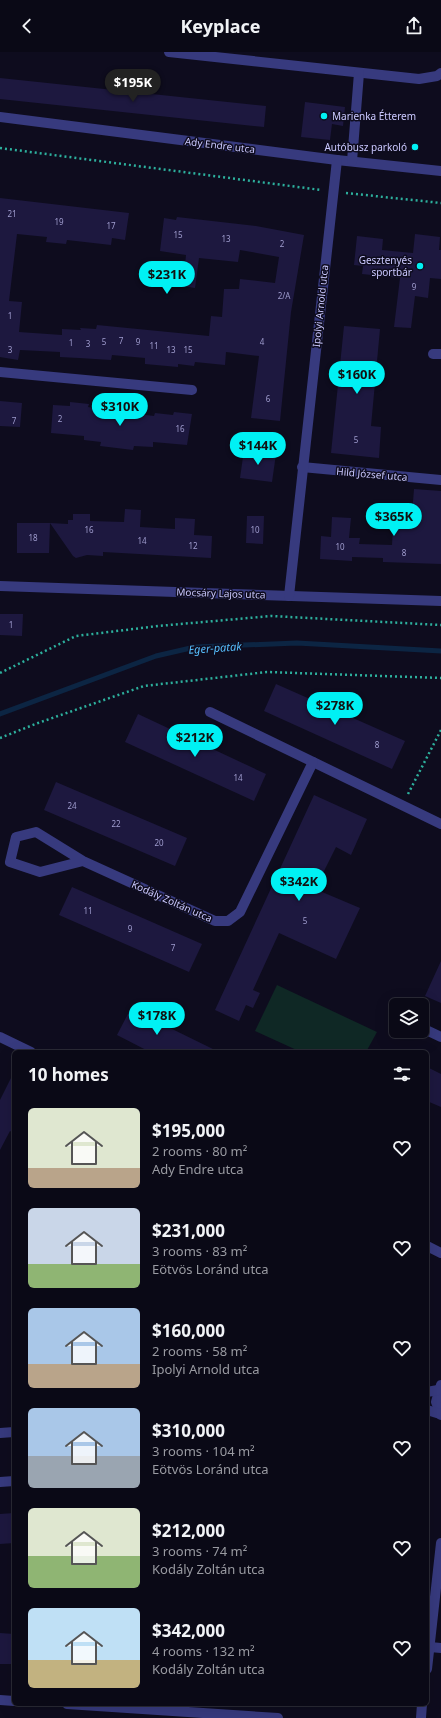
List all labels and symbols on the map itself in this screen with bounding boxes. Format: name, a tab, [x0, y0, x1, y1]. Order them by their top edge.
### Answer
pin: $195K	[105, 69, 161, 103]
place label: Marienka Étterem	[332, 109, 416, 123]
marker: Marienka Étterem	[319, 111, 329, 121]
street label: Ady Endre utca	[184, 134, 256, 156]
place label: Autóbusz parkoló	[324, 140, 407, 154]
marker: Autóbusz parkoló	[410, 142, 420, 152]
house number: 21	[7, 208, 17, 219]
house number: 19	[54, 216, 64, 227]
house number: 17	[106, 220, 116, 231]
house number: 15	[173, 229, 183, 240]
house number: 13	[221, 233, 231, 244]
house number: 2	[280, 238, 285, 249]
place label: Gesztenyés sportbár	[359, 253, 412, 279]
pin: $231K	[139, 261, 195, 295]
marker: Gesztenyés sportbár	[415, 261, 425, 271]
street label: Ipolyi Arnold utca	[309, 264, 331, 348]
house number: 9	[412, 281, 417, 292]
house number: 2/A	[278, 290, 291, 301]
house number: 1	[8, 310, 12, 321]
house number: 7	[119, 335, 124, 346]
house number: 5	[102, 336, 107, 347]
house number: 9	[136, 336, 141, 347]
house number: 4	[260, 336, 265, 347]
house number: 1	[69, 337, 73, 348]
house number: 3	[86, 338, 91, 349]
house number: 11	[149, 340, 159, 351]
house number: 3	[8, 344, 13, 355]
house number: 13	[166, 344, 176, 355]
house number: 15	[183, 344, 193, 355]
pin: $160K	[329, 361, 385, 395]
pin: $310K	[92, 393, 148, 427]
house number: 6	[266, 393, 271, 404]
house number: 2	[58, 413, 63, 424]
house number: 7	[12, 415, 17, 426]
house number: 16	[175, 423, 185, 434]
pin: $144K	[230, 432, 286, 466]
house number: 5	[354, 434, 359, 445]
street label: Hild József utca	[336, 464, 408, 484]
pin: $365K	[366, 503, 422, 537]
house number: 16	[84, 524, 94, 535]
house number: 10	[250, 524, 260, 535]
house number: 18	[28, 532, 38, 543]
house number: 14	[137, 535, 147, 546]
house number: 12	[188, 540, 198, 551]
house number: 10	[335, 541, 345, 552]
house number: 8	[402, 547, 407, 558]
street label: Mocsáry Lajos utca	[176, 584, 266, 602]
house number: 1	[9, 619, 13, 630]
water label: Eger-patak	[188, 638, 243, 657]
pin: $278K	[307, 692, 363, 726]
pin: $212K	[167, 724, 223, 758]
house number: 8	[375, 739, 380, 750]
house number: 14	[233, 772, 243, 783]
house number: 24	[67, 800, 77, 811]
house number: 22	[111, 818, 121, 829]
house number: 20	[154, 837, 164, 848]
pin: $342K	[271, 868, 327, 902]
street label: Kodály Zoltán utca	[129, 877, 215, 925]
house number: 11	[83, 905, 93, 916]
house number: 5	[303, 915, 308, 926]
house number: 9	[128, 923, 133, 934]
house number: 7	[171, 942, 176, 953]
pin: $178K	[129, 1002, 185, 1036]

